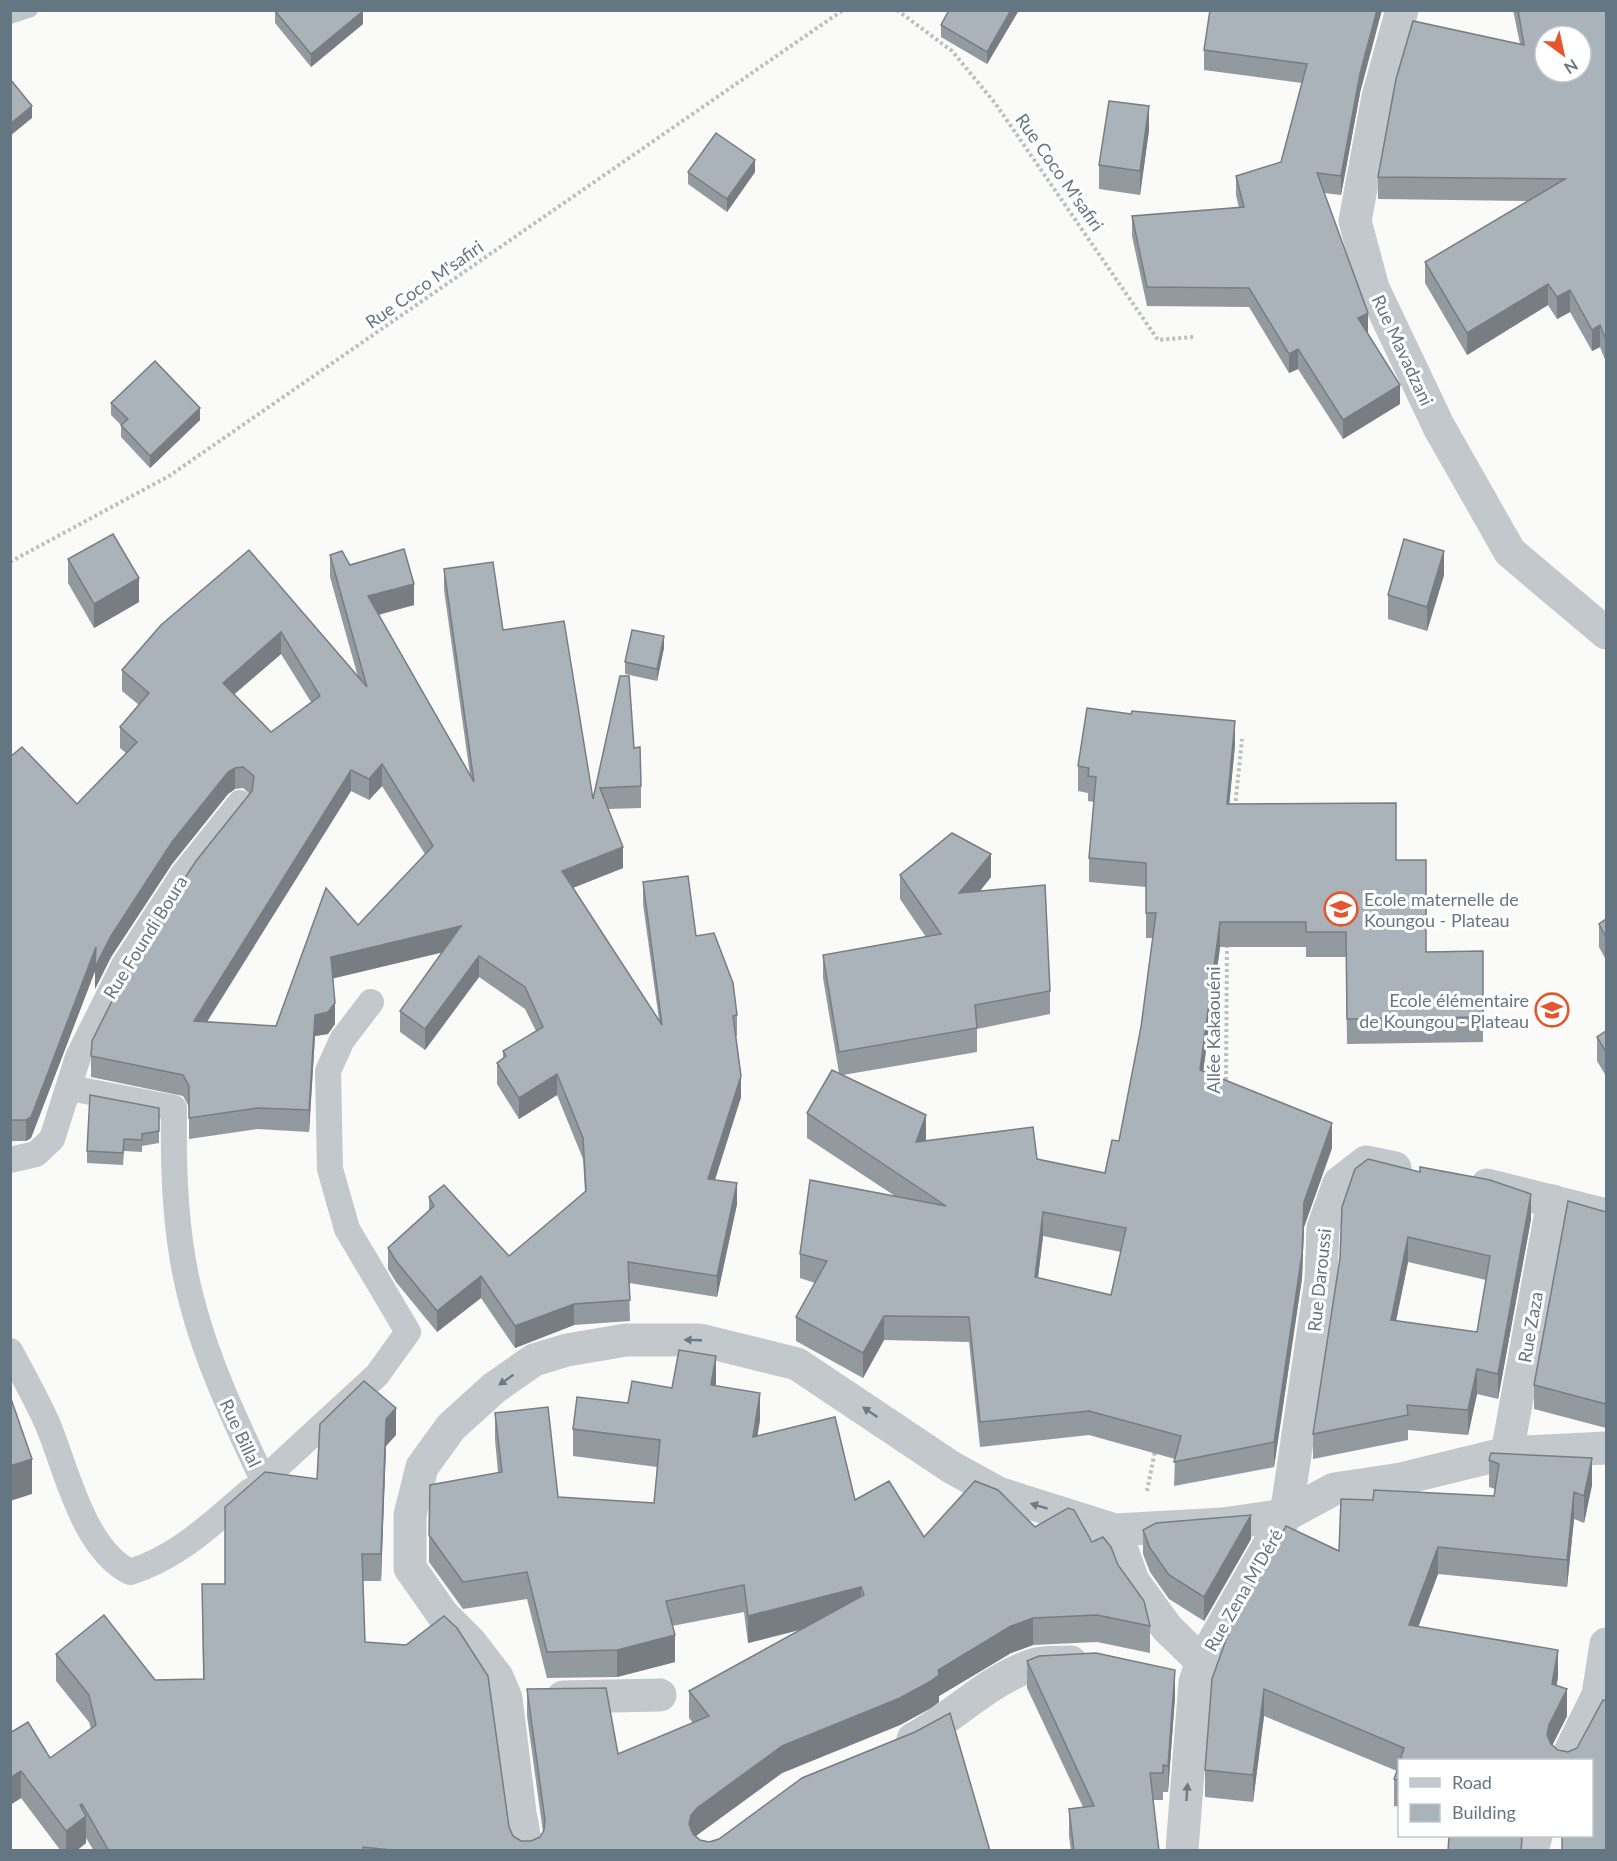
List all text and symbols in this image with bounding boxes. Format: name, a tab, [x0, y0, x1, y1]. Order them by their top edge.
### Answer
north arrow	[1533, 24, 1593, 84]
text: N	[1561, 56, 1582, 78]
street label: Rue Coco M'safiri	[1011, 109, 1109, 235]
street label: Rue Coco M'safiri	[361, 235, 487, 333]
street label: Rue Mavadzani	[1368, 291, 1438, 409]
street label: Rue Foundi Boura	[98, 871, 192, 1003]
place label: Ecole maternelle de Koungou - Plateau	[1364, 888, 1519, 931]
school or university icon: Ecole maternelle de Koungou - Plateau	[1323, 891, 1359, 927]
street label: Allée Kakaouéni	[1202, 966, 1224, 1094]
place label: Ecole élémentaire de Koungou - Plateau	[1359, 989, 1529, 1032]
school or university icon: Ecole élémentaire de Koungou - Plateau	[1534, 992, 1570, 1028]
street label: Rue Daroussi	[1303, 1227, 1335, 1333]
street label: Rue Zaza	[1513, 1290, 1547, 1364]
one-way arrow	[683, 1336, 702, 1345]
one-way arrow	[499, 1373, 514, 1385]
street label: Rue Billal	[216, 1395, 266, 1471]
one-way arrow	[862, 1407, 878, 1418]
one-way arrow	[1030, 1501, 1048, 1511]
street label: Rue Zena M'Déré	[1199, 1525, 1287, 1655]
legend	[1398, 1759, 1593, 1837]
text: Road	[1452, 1771, 1492, 1793]
one-way arrow	[1182, 1783, 1191, 1802]
text: Building	[1452, 1801, 1516, 1823]

